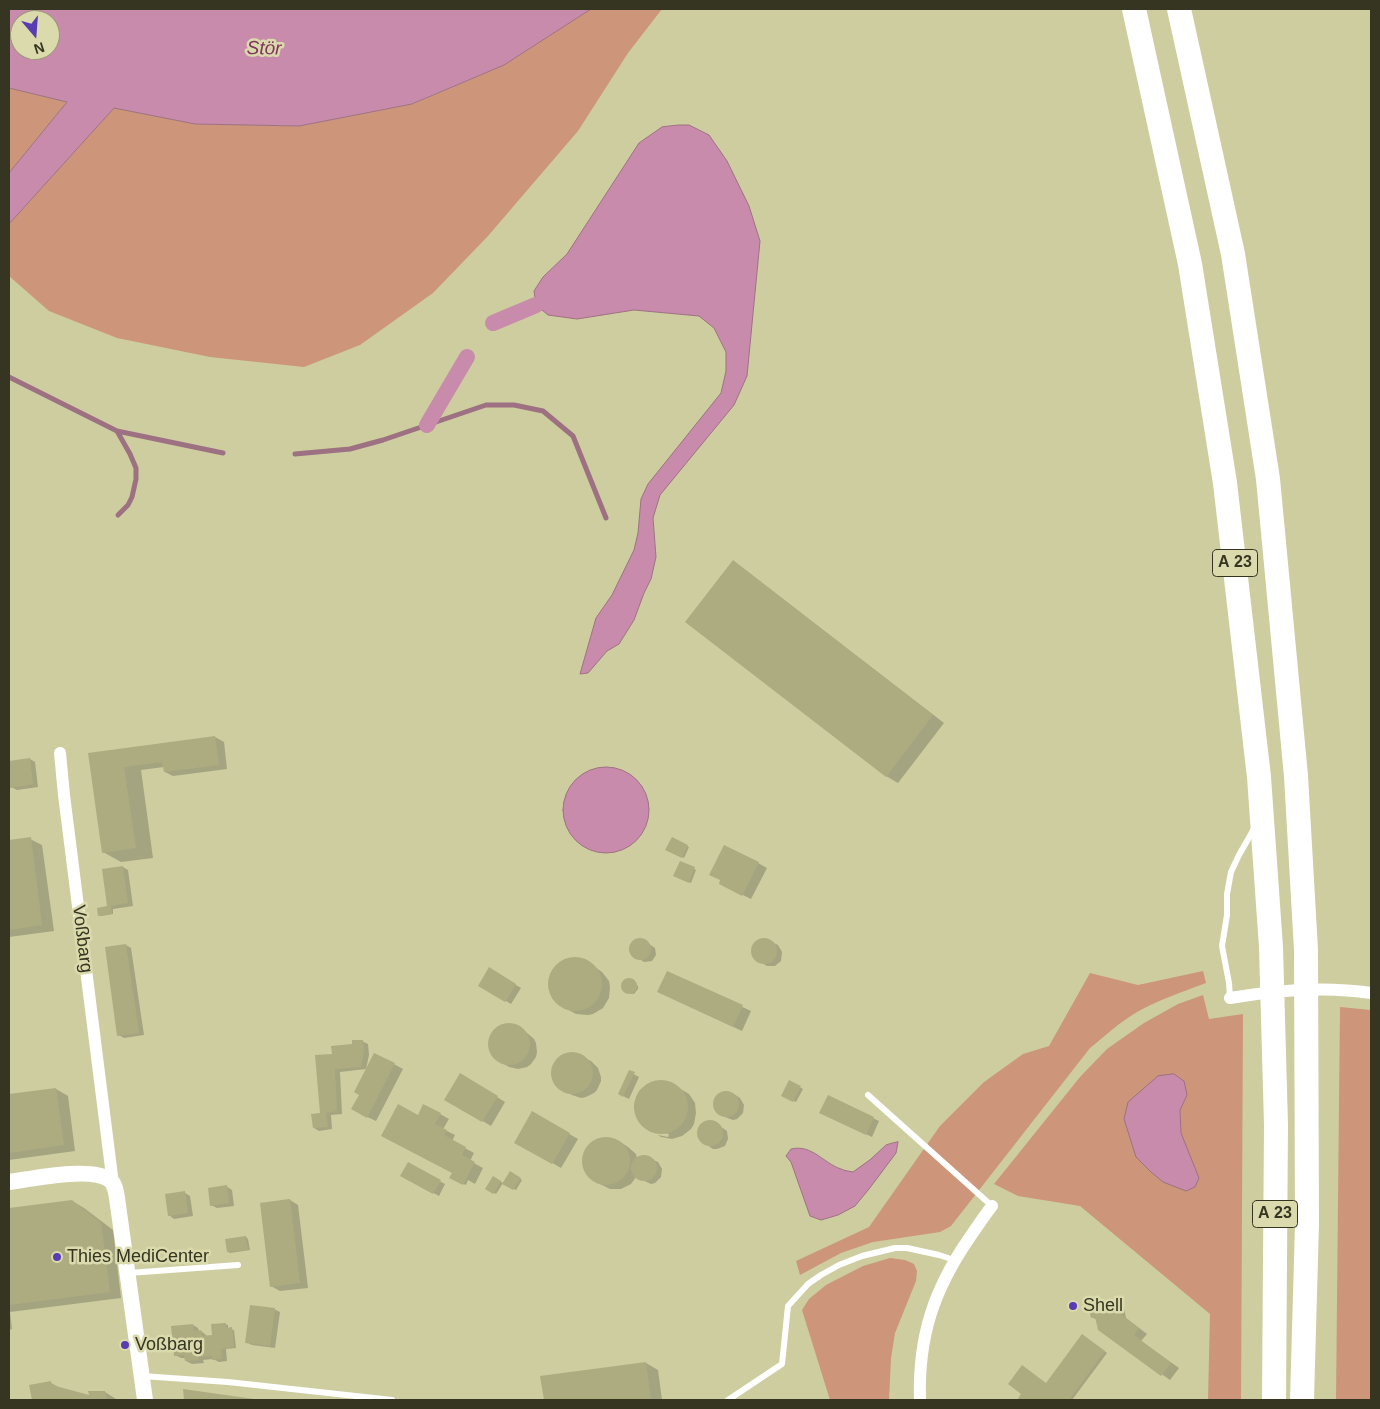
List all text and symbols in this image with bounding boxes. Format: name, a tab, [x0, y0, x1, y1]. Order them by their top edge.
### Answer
north arrow	[10, 10, 60, 60]
water label: Stör	[246, 37, 282, 61]
text: N	[32, 39, 47, 57]
road number: A 23	[1212, 550, 1258, 576]
street label: Voßbarg	[67, 904, 97, 974]
road number: A 23	[1252, 1200, 1298, 1228]
place label: Thies MediCenter	[67, 1246, 209, 1268]
marker: Thies MediCenter	[51, 1251, 63, 1263]
place label: Shell	[1083, 1295, 1123, 1317]
marker: Shell	[1067, 1300, 1079, 1312]
place label: Voßbarg	[135, 1334, 203, 1356]
marker: Voßbarg	[119, 1339, 131, 1351]

